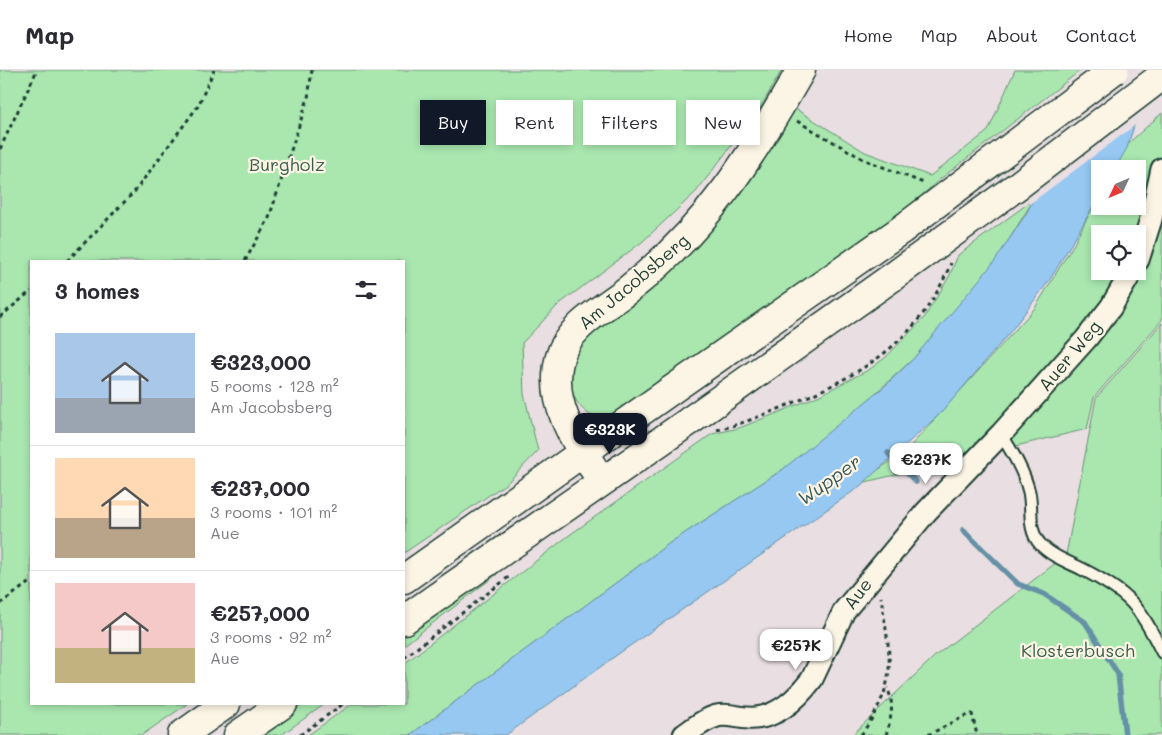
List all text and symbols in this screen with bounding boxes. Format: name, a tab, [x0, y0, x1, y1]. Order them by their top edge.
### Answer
text: Map	[25, 19, 74, 50]
text: Home	[844, 23, 893, 47]
text: Map	[921, 23, 957, 47]
text: About	[985, 23, 1038, 47]
text: Contact	[1066, 23, 1137, 47]
chip: Buy	[420, 100, 486, 145]
chip: Rent	[496, 100, 573, 145]
chip: Filters	[583, 100, 676, 145]
chip: New	[686, 100, 760, 145]
park label: Burgholz	[249, 152, 325, 176]
north arrow	[1091, 160, 1146, 215]
map controls	[1091, 160, 1146, 280]
button: locate	[1091, 225, 1146, 280]
street label: Am Jacobsberg	[573, 228, 694, 335]
icon: filters	[352, 276, 380, 304]
text: 3 homes	[55, 277, 140, 304]
street label: Auer Weg	[1033, 315, 1106, 396]
text: €323,000	[210, 348, 311, 375]
icon: home	[95, 353, 155, 413]
text: 5 rooms · 128 m²	[210, 375, 339, 396]
text: Am Jacobsberg	[210, 396, 332, 417]
pin: €323K	[575, 412, 645, 455]
text: €323K	[584, 418, 636, 439]
pin: €237K	[891, 442, 961, 485]
text: €237K	[901, 448, 951, 469]
water label: Wupper	[792, 449, 865, 510]
text: €237,000	[210, 474, 310, 501]
icon: home	[95, 478, 155, 538]
text: 3 rooms · 101 m²	[210, 501, 337, 522]
text: Aue	[210, 522, 240, 543]
street label: Aue	[838, 573, 877, 614]
text: €257,000	[210, 599, 310, 626]
icon: home	[95, 603, 155, 663]
text: 3 rooms · 92 m²	[210, 626, 332, 647]
pin: €257K	[761, 628, 831, 671]
text: €257K	[771, 634, 821, 655]
park label: Klosterbusch	[1021, 638, 1135, 662]
text: Aue	[210, 647, 240, 668]

